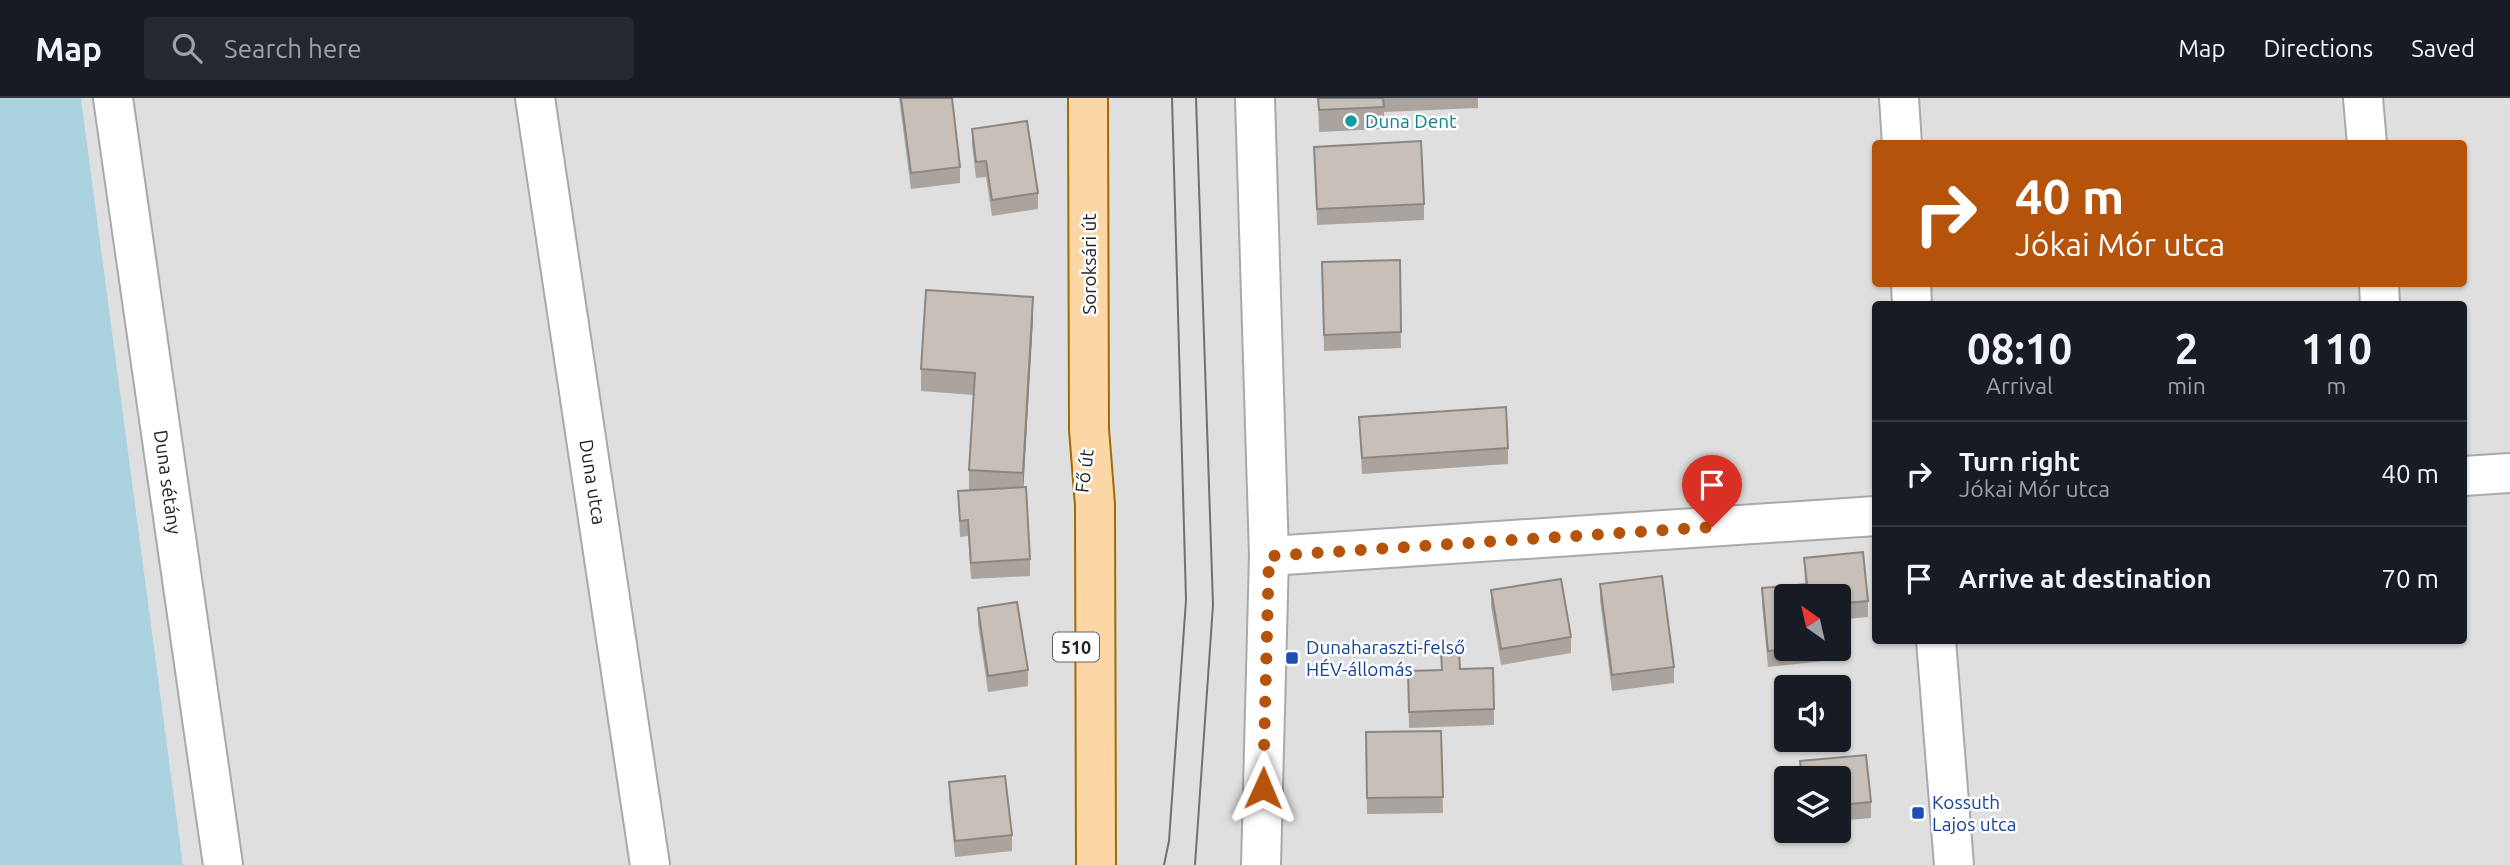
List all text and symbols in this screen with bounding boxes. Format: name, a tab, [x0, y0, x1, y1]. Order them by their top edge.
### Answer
search box	[144, 17, 634, 80]
icon: search	[168, 29, 206, 67]
text: Map	[35, 30, 102, 67]
text: Search here	[224, 34, 362, 63]
text: Map	[2178, 35, 2225, 62]
text: Directions	[2263, 35, 2373, 62]
text: Saved	[2411, 35, 2475, 62]
place label: Duna Dent	[1365, 110, 1457, 132]
marker: Duna Dent	[1343, 113, 1359, 129]
icon: right	[1900, 168, 1991, 259]
text: 40 m	[2015, 168, 2124, 223]
street label: Soroksári út	[1078, 213, 1100, 315]
text: Jókai Mór utca	[2015, 226, 2225, 262]
text: 08:10	[1967, 325, 2072, 372]
text: 2	[2175, 325, 2198, 372]
text: 110	[2301, 325, 2372, 372]
text: Arrival	[1986, 373, 2053, 398]
text: min	[2167, 373, 2206, 398]
text: m	[2326, 373, 2346, 398]
street label: Duna sétány	[150, 428, 186, 536]
street label: Duna utca	[575, 438, 611, 526]
street label: Fő út	[1070, 447, 1098, 494]
text: Turn right	[1959, 447, 2080, 476]
pin	[1682, 455, 1742, 527]
icon: right	[1900, 455, 1938, 493]
text: 40 m	[2381, 459, 2439, 488]
icon: arrive	[1693, 466, 1731, 504]
text: Jókai Mór utca	[1959, 476, 2110, 501]
icon: arrive	[1900, 560, 1938, 598]
text: Arrive at destination	[1959, 564, 2212, 593]
text: 70 m	[2381, 564, 2439, 593]
north arrow	[1774, 584, 1852, 662]
map controls	[1774, 584, 1851, 843]
road number: 510	[1053, 632, 1099, 662]
place label: Dunaharaszti-felső HÉV-állomás	[1306, 636, 1465, 680]
marker: Dunaharaszti-felső HÉV-állomás	[1284, 650, 1300, 666]
button: sound	[1774, 675, 1851, 752]
position arrow	[1226, 751, 1300, 825]
button: layers	[1774, 766, 1851, 843]
place label: Kossuth Lajos utca	[1932, 791, 2017, 835]
marker: Kossuth Lajos utca	[1910, 805, 1926, 821]

